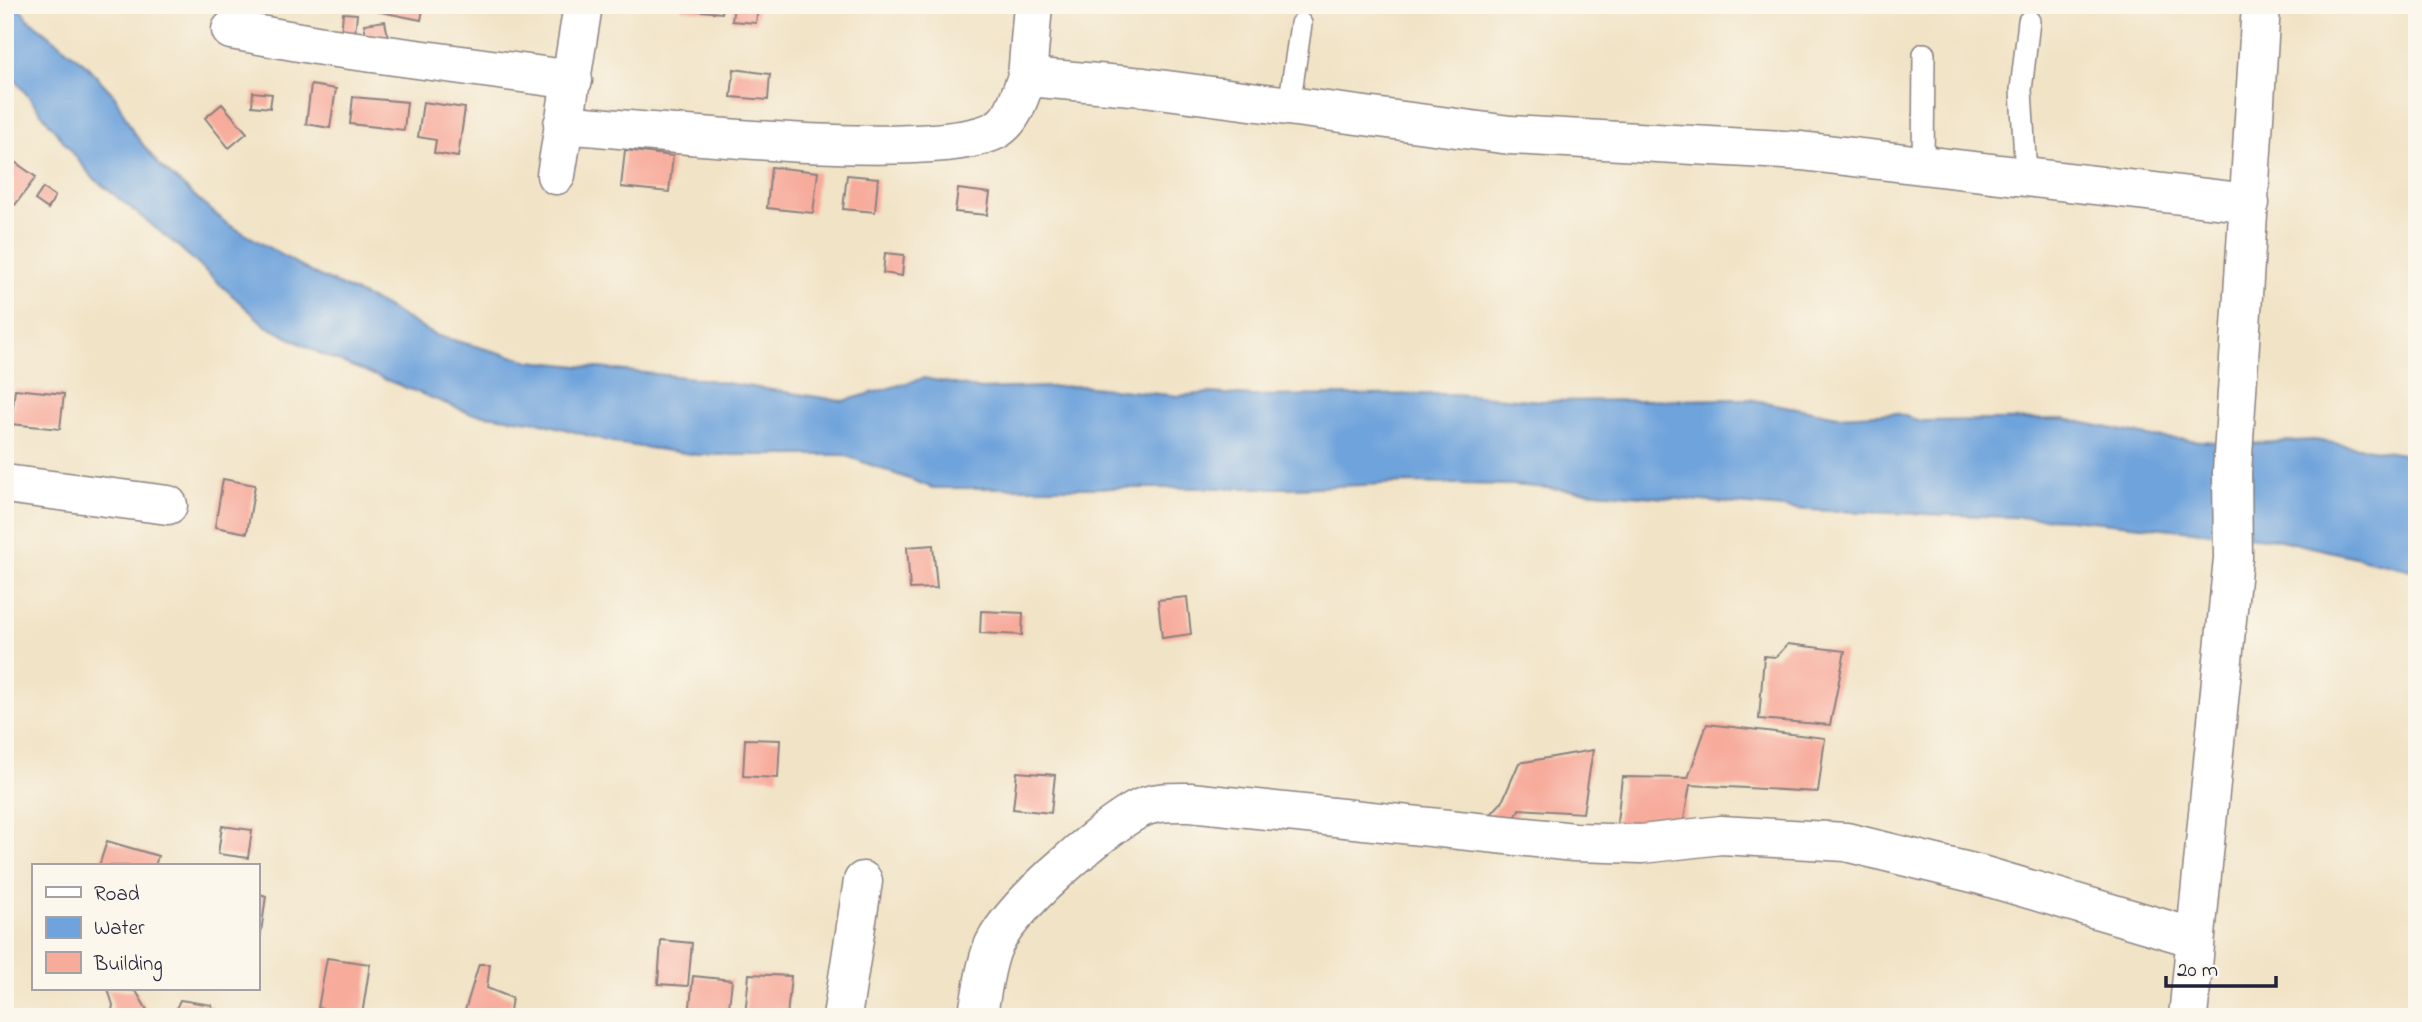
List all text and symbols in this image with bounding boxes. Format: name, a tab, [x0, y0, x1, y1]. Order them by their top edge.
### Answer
legend	[32, 864, 259, 990]
text: Road	[94, 880, 140, 910]
text: Water	[94, 914, 145, 944]
scale bar	[2166, 945, 2277, 989]
text: Building	[93, 950, 163, 982]
text: 20 m	[2177, 956, 2218, 986]

